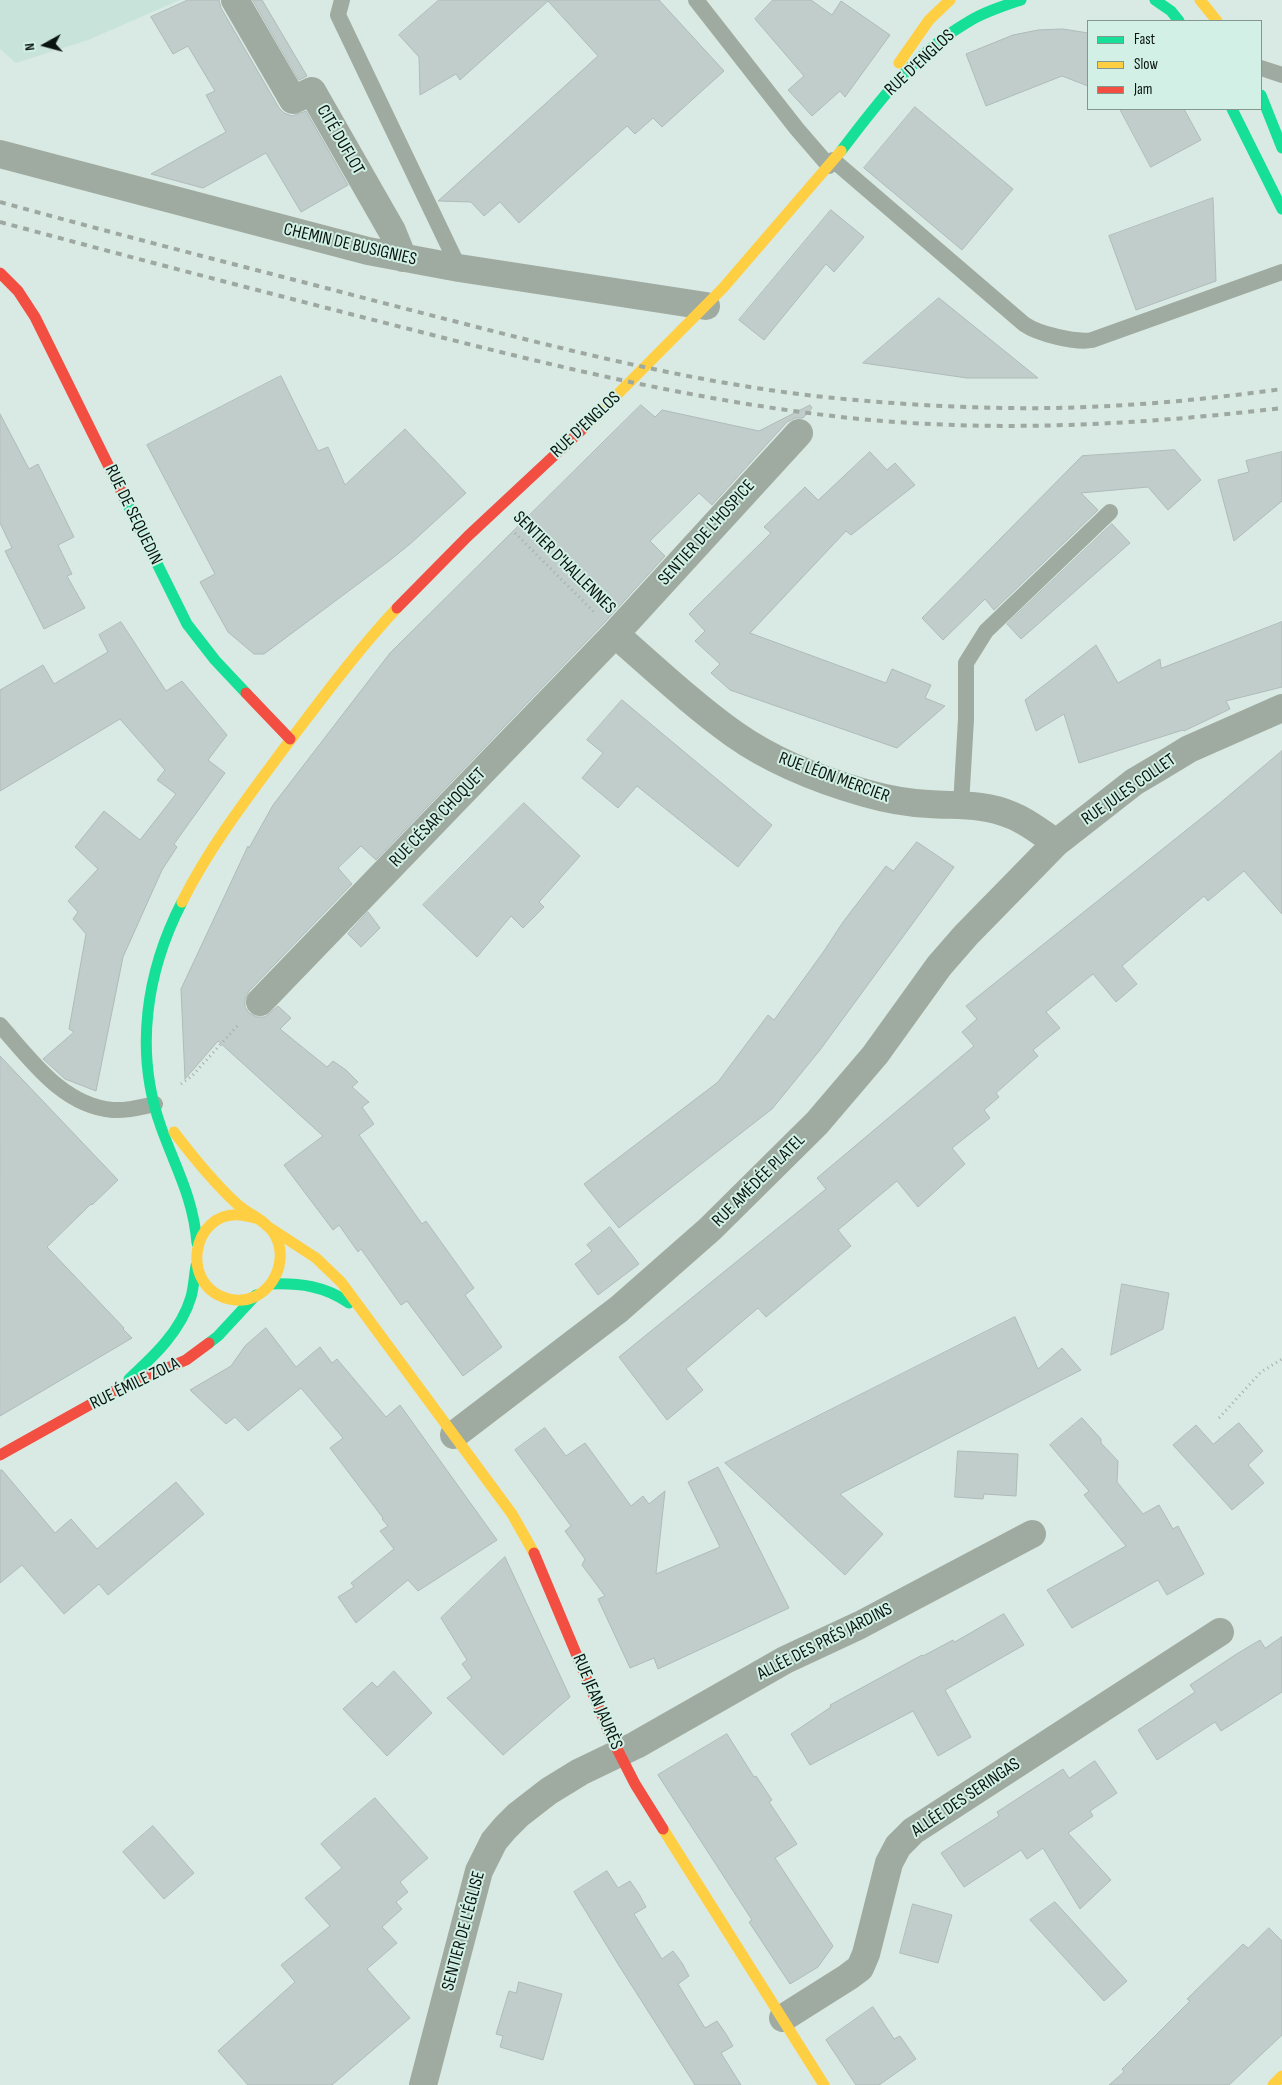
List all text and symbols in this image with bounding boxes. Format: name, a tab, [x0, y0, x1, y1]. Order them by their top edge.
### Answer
north arrow	[20, 20, 70, 70]
legend	[1087, 20, 1262, 110]
street label: RUE D'ENGLOS	[881, 25, 959, 101]
text: Fast	[1134, 30, 1155, 49]
text: N	[21, 42, 39, 52]
text: Slow	[1134, 55, 1158, 74]
text: Jam	[1134, 80, 1152, 99]
street label: CITÉ DUFLOT	[311, 101, 369, 179]
street label: CHEMIN DE BUSIGNIES	[281, 219, 419, 271]
street label: RUE D'ENGLOS	[547, 387, 625, 463]
street label: RUE DE SEQUEDIN	[100, 462, 166, 568]
street label: SENTIER DE L'HOSPICE	[654, 476, 760, 590]
street label: SENTIER D'HALLENNES	[508, 507, 620, 619]
street label: RUE LÉON MERCIER	[776, 748, 892, 808]
street label: RUE JULES COLLET	[1078, 750, 1180, 830]
street label: RUE CÉSAR CHOQUET	[385, 764, 491, 872]
street label: RUE AMÉDÉE PLATEL	[708, 1130, 810, 1232]
street label: RUE ÉMILE ZOLA	[87, 1353, 183, 1415]
street label: ALLÉE DES PRÉS JARDINS	[754, 1599, 896, 1685]
street label: RUE JEAN JAURÈS	[567, 1651, 627, 1753]
street label: ALLÉE DES SERINGAS	[908, 1754, 1024, 1842]
street label: SENTIER DE L'ÉGLISE	[438, 1869, 490, 1993]

